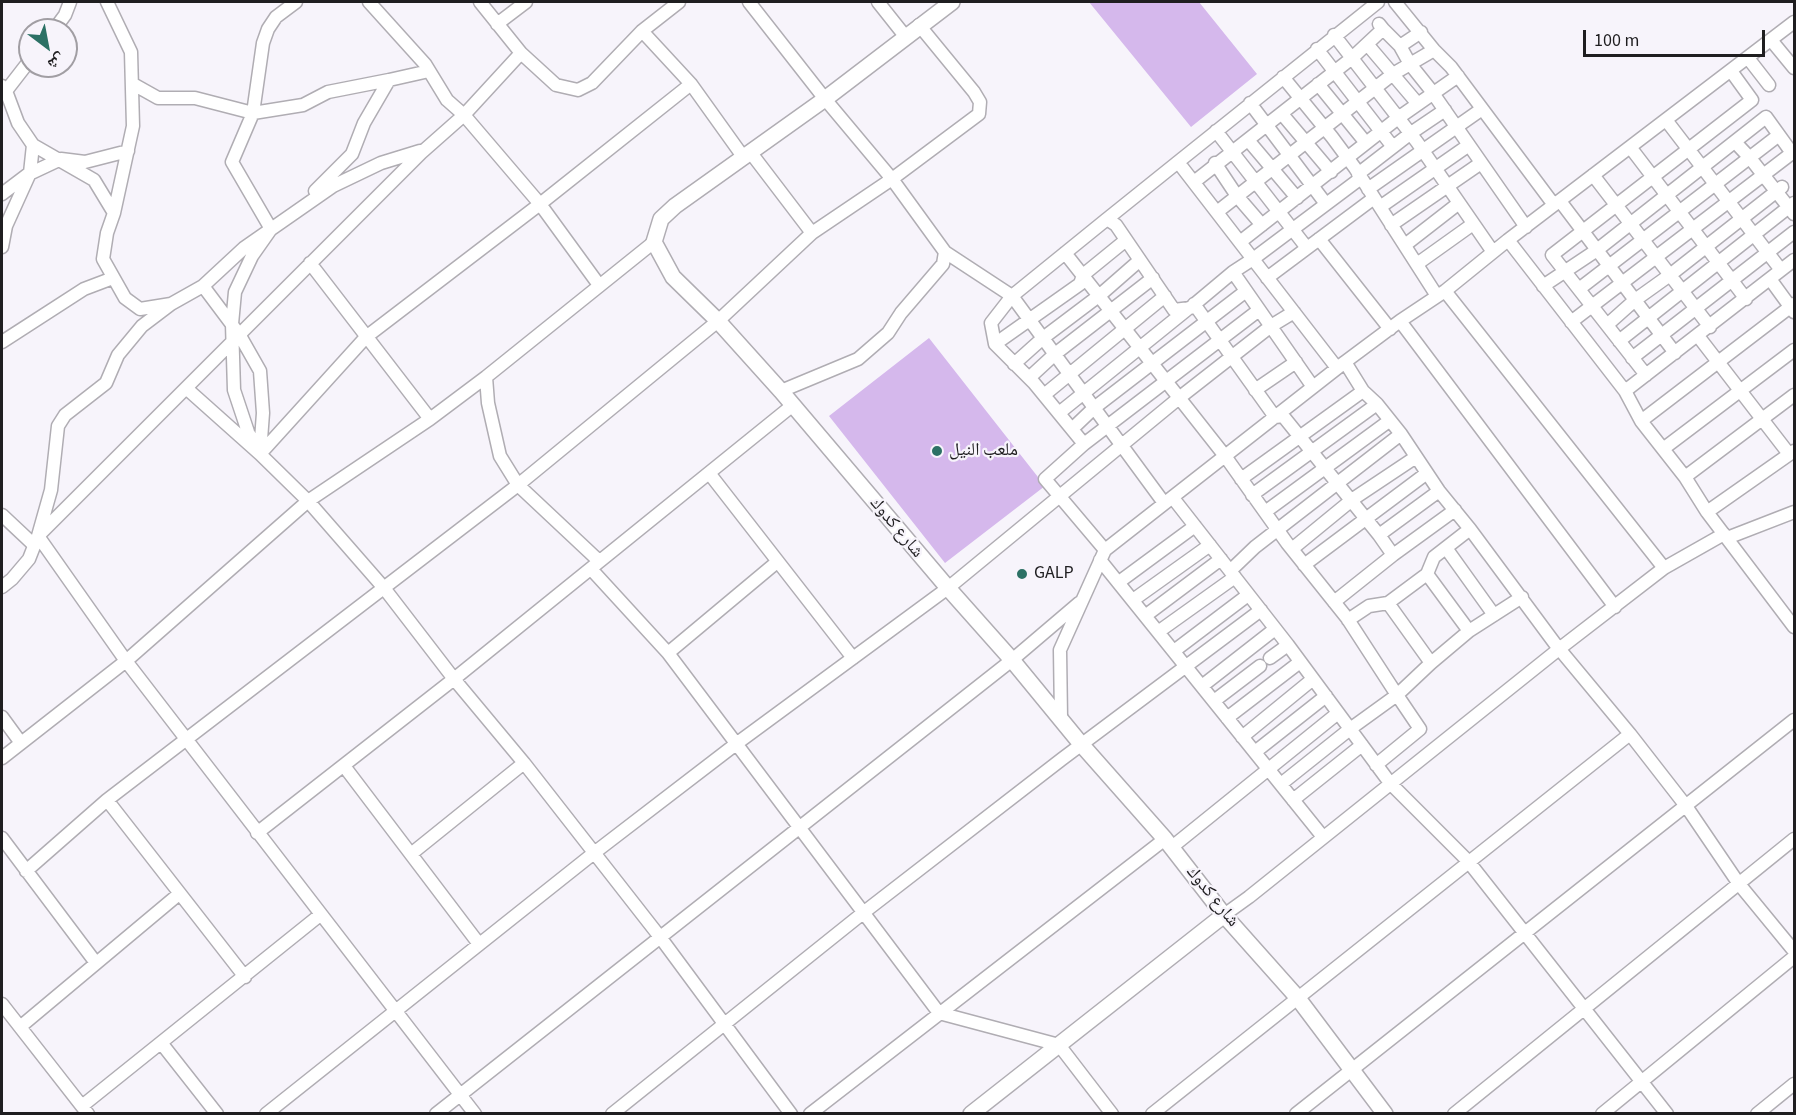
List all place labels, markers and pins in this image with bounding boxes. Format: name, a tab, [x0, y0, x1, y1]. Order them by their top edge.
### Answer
place label: ملعب النيل	[949, 440, 1018, 462]
marker: ملعب النيل	[930, 444, 944, 458]
place label: GALP	[1034, 563, 1074, 585]
marker: GALP	[1015, 567, 1029, 581]

